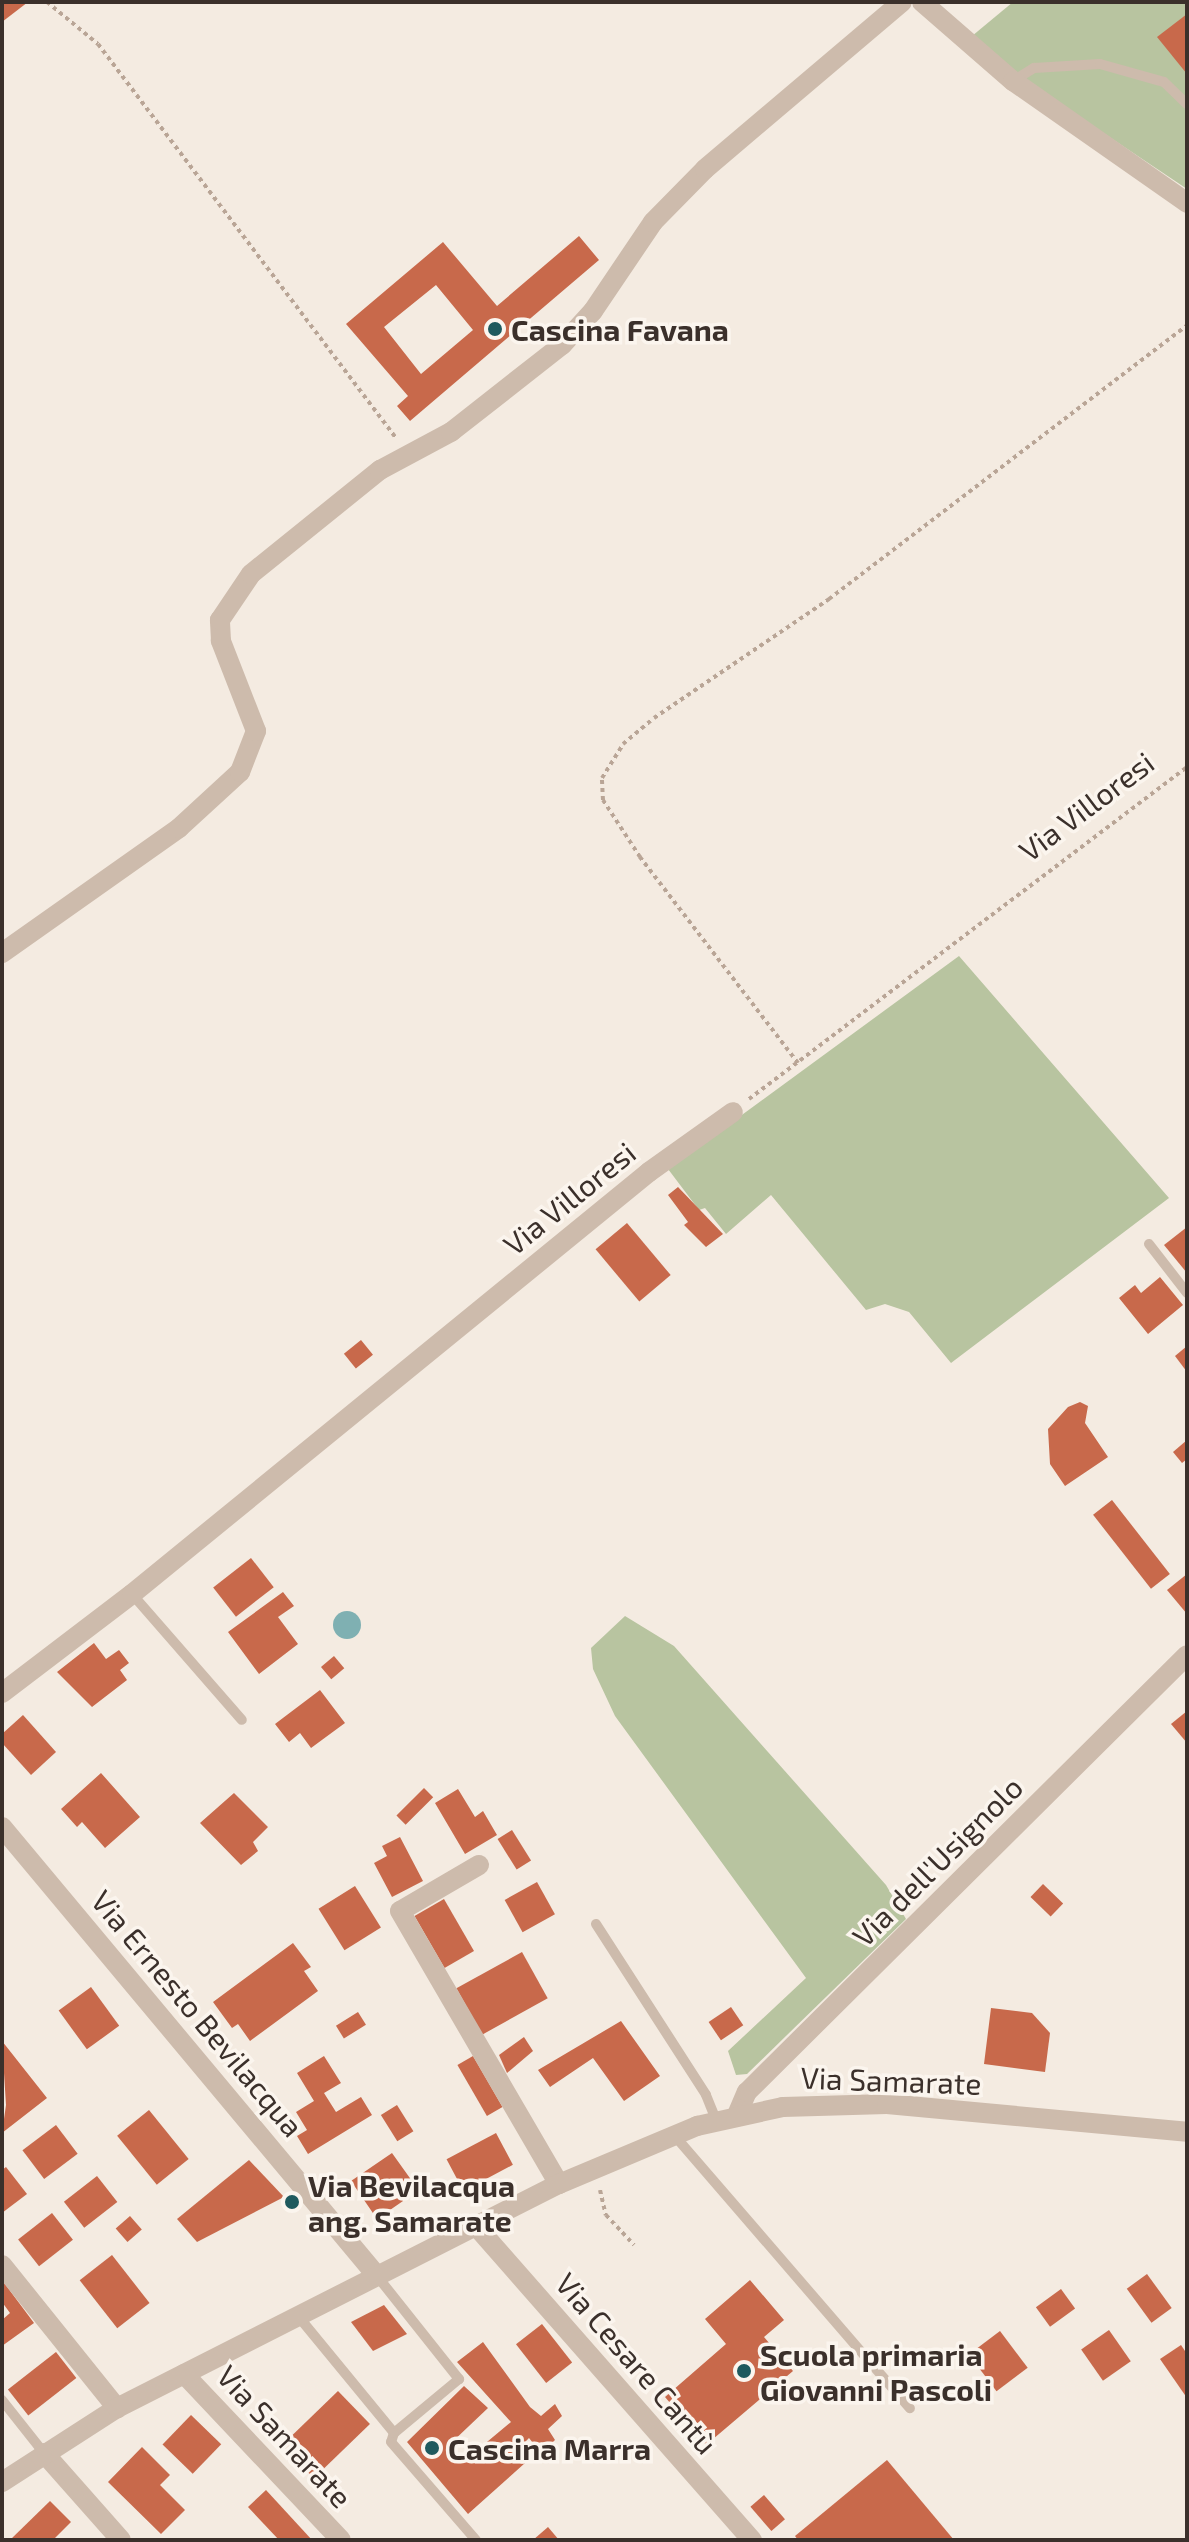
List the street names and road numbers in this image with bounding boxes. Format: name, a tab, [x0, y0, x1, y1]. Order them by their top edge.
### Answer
street label: Via Villoresi	[1011, 744, 1161, 868]
street label: Via Villoresi	[496, 1134, 642, 1262]
street label: Via dell'Usignolo	[845, 1769, 1029, 1953]
street label: Via Ernesto Bevilacqua	[85, 1883, 311, 2143]
street label: Via Samarate	[800, 2059, 982, 2101]
street label: Via Cesare Cantù	[549, 2265, 725, 2461]
street label: Via Samarate	[210, 2358, 360, 2514]

